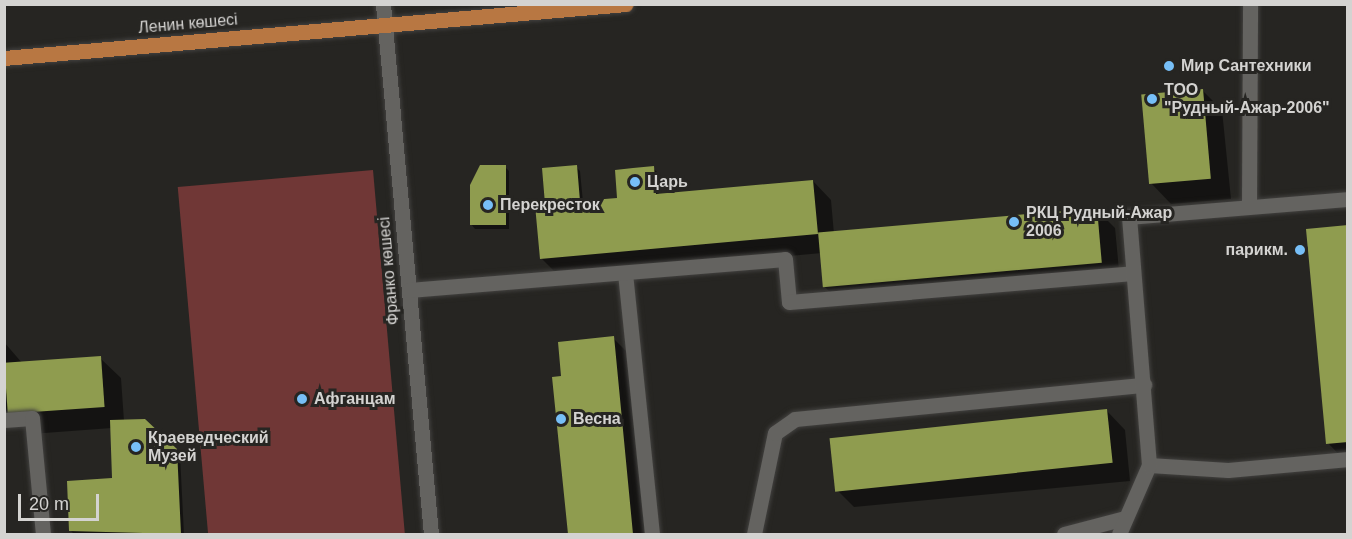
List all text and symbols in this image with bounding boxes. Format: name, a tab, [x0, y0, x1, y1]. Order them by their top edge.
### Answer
street label: Ленин көшесі	[138, 10, 238, 38]
place label: Мир Сантехники	[1181, 56, 1311, 76]
marker: Мир Сантехники	[1162, 59, 1176, 73]
place label: ТОО "Рудный-Ажар-2006"	[1164, 80, 1330, 118]
marker: ТОО "Рудный-Ажар-2006"	[1145, 92, 1159, 106]
place label: Царь	[647, 172, 688, 192]
marker: Царь	[628, 175, 642, 189]
place label: Перекресток	[500, 195, 600, 215]
marker: Перекресток	[481, 198, 495, 212]
place label: РКЦ Рудный-Ажар 2006	[1026, 203, 1172, 241]
marker: РКЦ Рудный-Ажар 2006	[1007, 215, 1021, 229]
street label: Франко көшесі	[375, 216, 403, 326]
place label: парикм.	[1226, 240, 1288, 260]
marker: парикм.	[1293, 243, 1307, 257]
place label: Афганцам	[314, 389, 396, 409]
marker: Афганцам	[295, 392, 309, 406]
place label: Весна	[573, 409, 621, 429]
marker: Весна	[554, 412, 568, 426]
place label: Краеведческий Музей	[148, 428, 269, 466]
marker: Краеведческий Музей	[129, 440, 143, 454]
scale bar	[21, 482, 102, 520]
text: 20 m	[29, 494, 69, 514]

